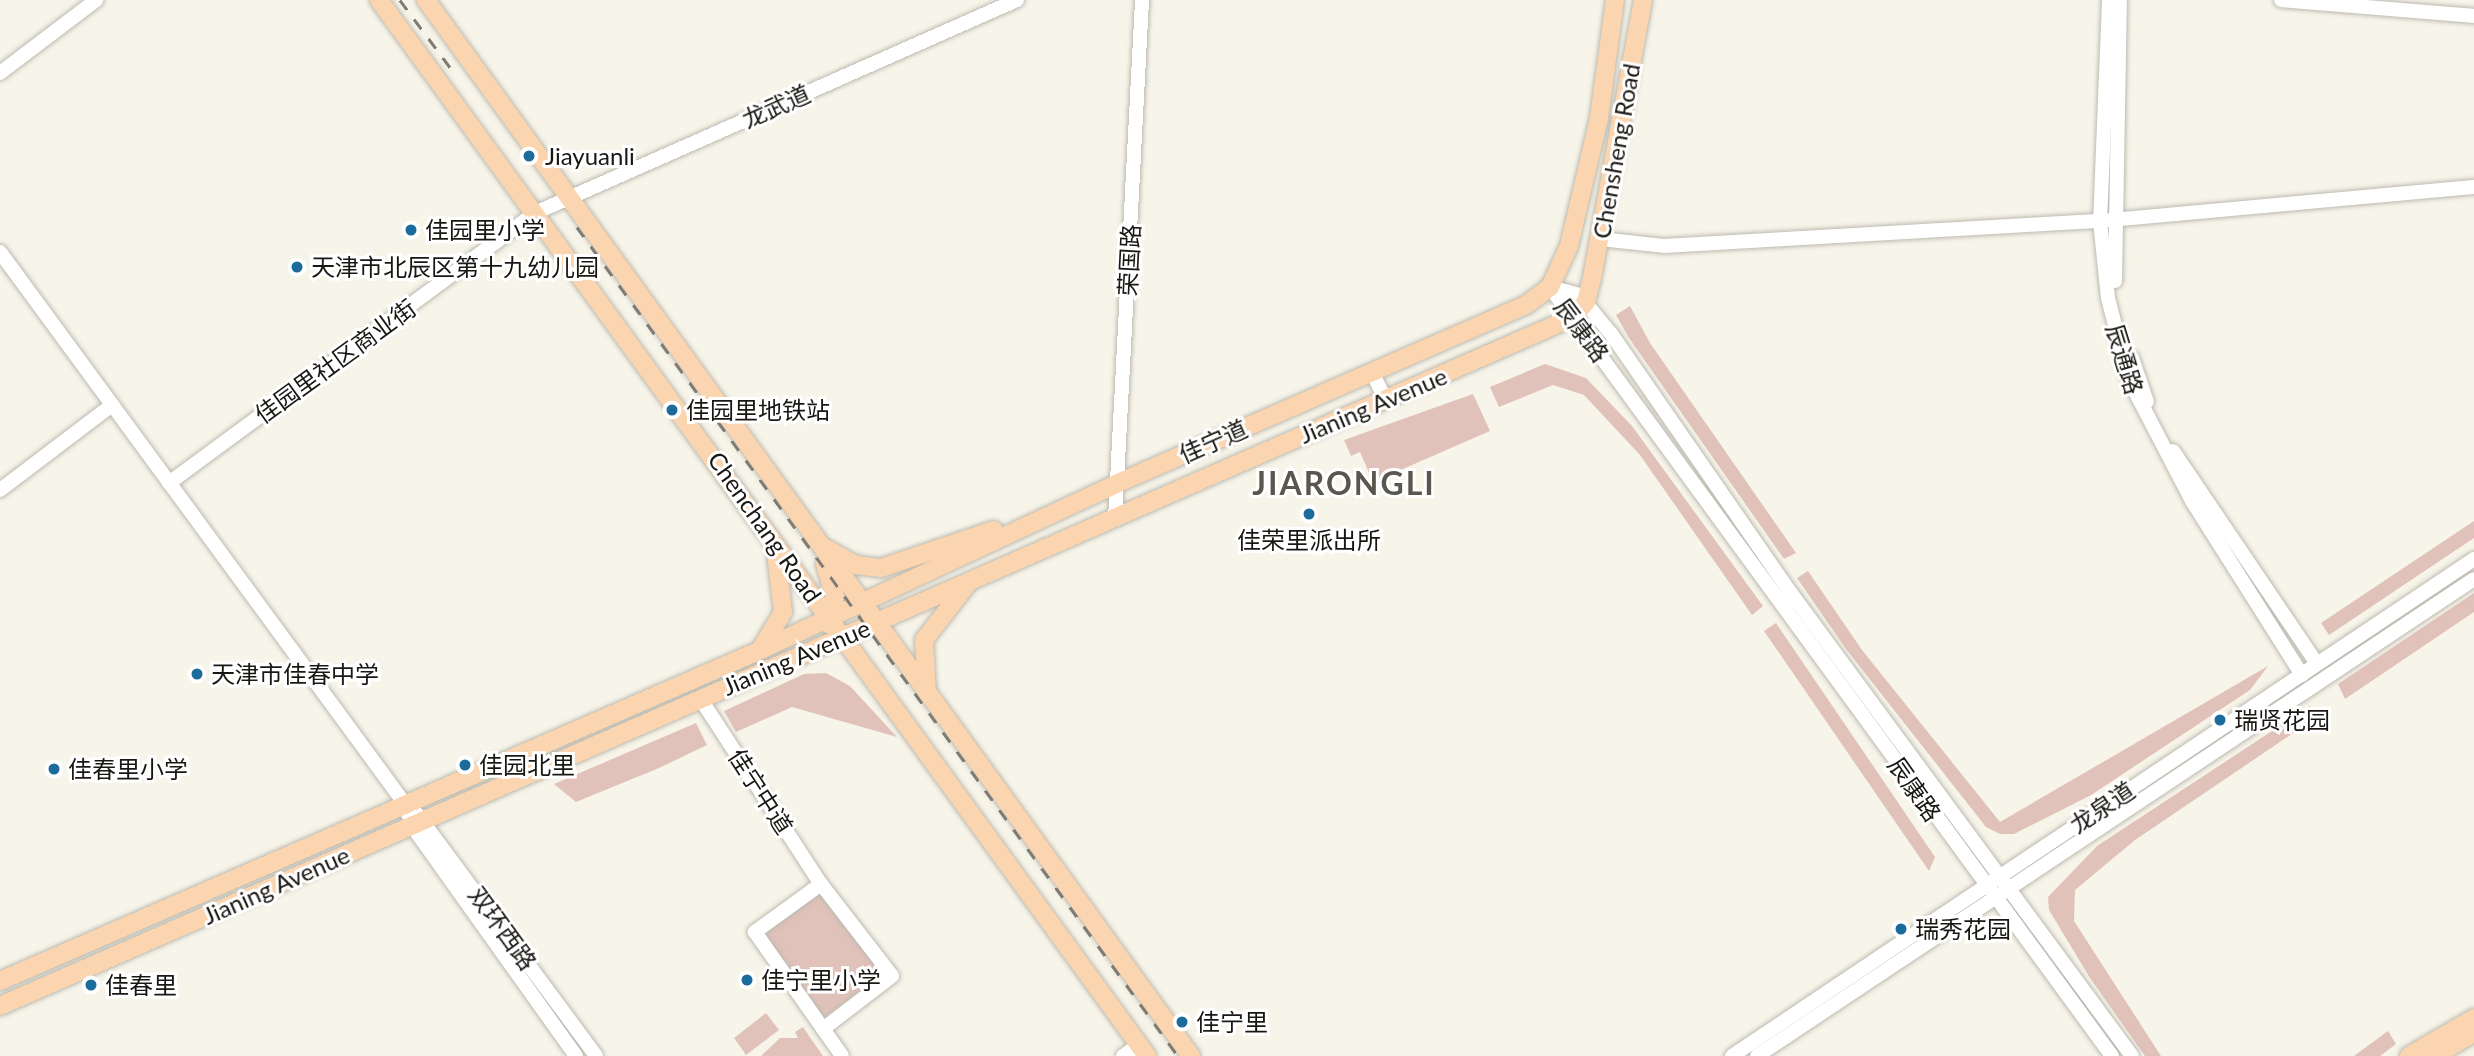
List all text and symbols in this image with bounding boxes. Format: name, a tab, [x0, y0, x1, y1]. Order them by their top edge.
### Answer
street label: Chensheng Road	[1586, 61, 1646, 241]
street label: 龙武道	[737, 78, 815, 134]
place label: Jiayuanli	[545, 142, 635, 170]
marker: Jiayuanli	[519, 146, 539, 166]
place label: 佳园里小学	[425, 216, 545, 244]
marker: 佳园里小学	[403, 222, 419, 238]
street label: 荣国路	[1113, 223, 1145, 297]
place label: 天津市北辰区第十九幼儿园	[311, 253, 599, 281]
marker: 天津市北辰区第十九幼儿园	[289, 259, 305, 275]
street label: 佳园里社区商业街	[249, 293, 421, 429]
street label: 辰康路	[1549, 293, 1615, 367]
street label: 辰通路	[2101, 320, 2149, 398]
street label: Jianing Avenue	[1295, 361, 1451, 449]
place label: 佳园里地铁站	[686, 396, 830, 424]
marker: 佳园里地铁站	[664, 402, 680, 418]
street label: 佳宁道	[1174, 413, 1252, 469]
street label: Chenchang Road	[702, 446, 828, 608]
district label: JIARONGLI	[1253, 464, 1435, 502]
marker: 佳荣里派出所	[1301, 506, 1317, 522]
place label: 佳荣里派出所	[1237, 526, 1381, 554]
street label: Jianing Avenue	[718, 613, 874, 701]
place label: 天津市佳春中学	[211, 660, 379, 688]
marker: 天津市佳春中学	[189, 666, 205, 682]
place label: 瑞贤花园	[2234, 706, 2330, 734]
marker: 瑞贤花园	[2212, 712, 2228, 728]
street label: 佳宁中道	[723, 743, 799, 839]
place label: 佳园北里	[479, 751, 575, 779]
street label: 辰康路	[1883, 751, 1947, 827]
place label: 佳春里小学	[68, 755, 188, 783]
marker: 佳园北里	[457, 757, 473, 773]
marker: 佳春里小学	[46, 761, 62, 777]
street label: 龙泉道	[2064, 775, 2140, 839]
street label: Jianing Avenue	[198, 840, 354, 930]
street label: 双环西路	[463, 881, 543, 975]
place label: 瑞秀花园	[1915, 915, 2011, 943]
marker: 瑞秀花园	[1893, 921, 1909, 937]
place label: 佳宁里小学	[761, 966, 881, 994]
place label: 佳春里	[105, 971, 177, 999]
marker: 佳宁里小学	[739, 972, 755, 988]
marker: 佳春里	[83, 977, 99, 993]
place label: 佳宁里	[1196, 1008, 1268, 1036]
marker: 佳宁里	[1174, 1014, 1190, 1030]

